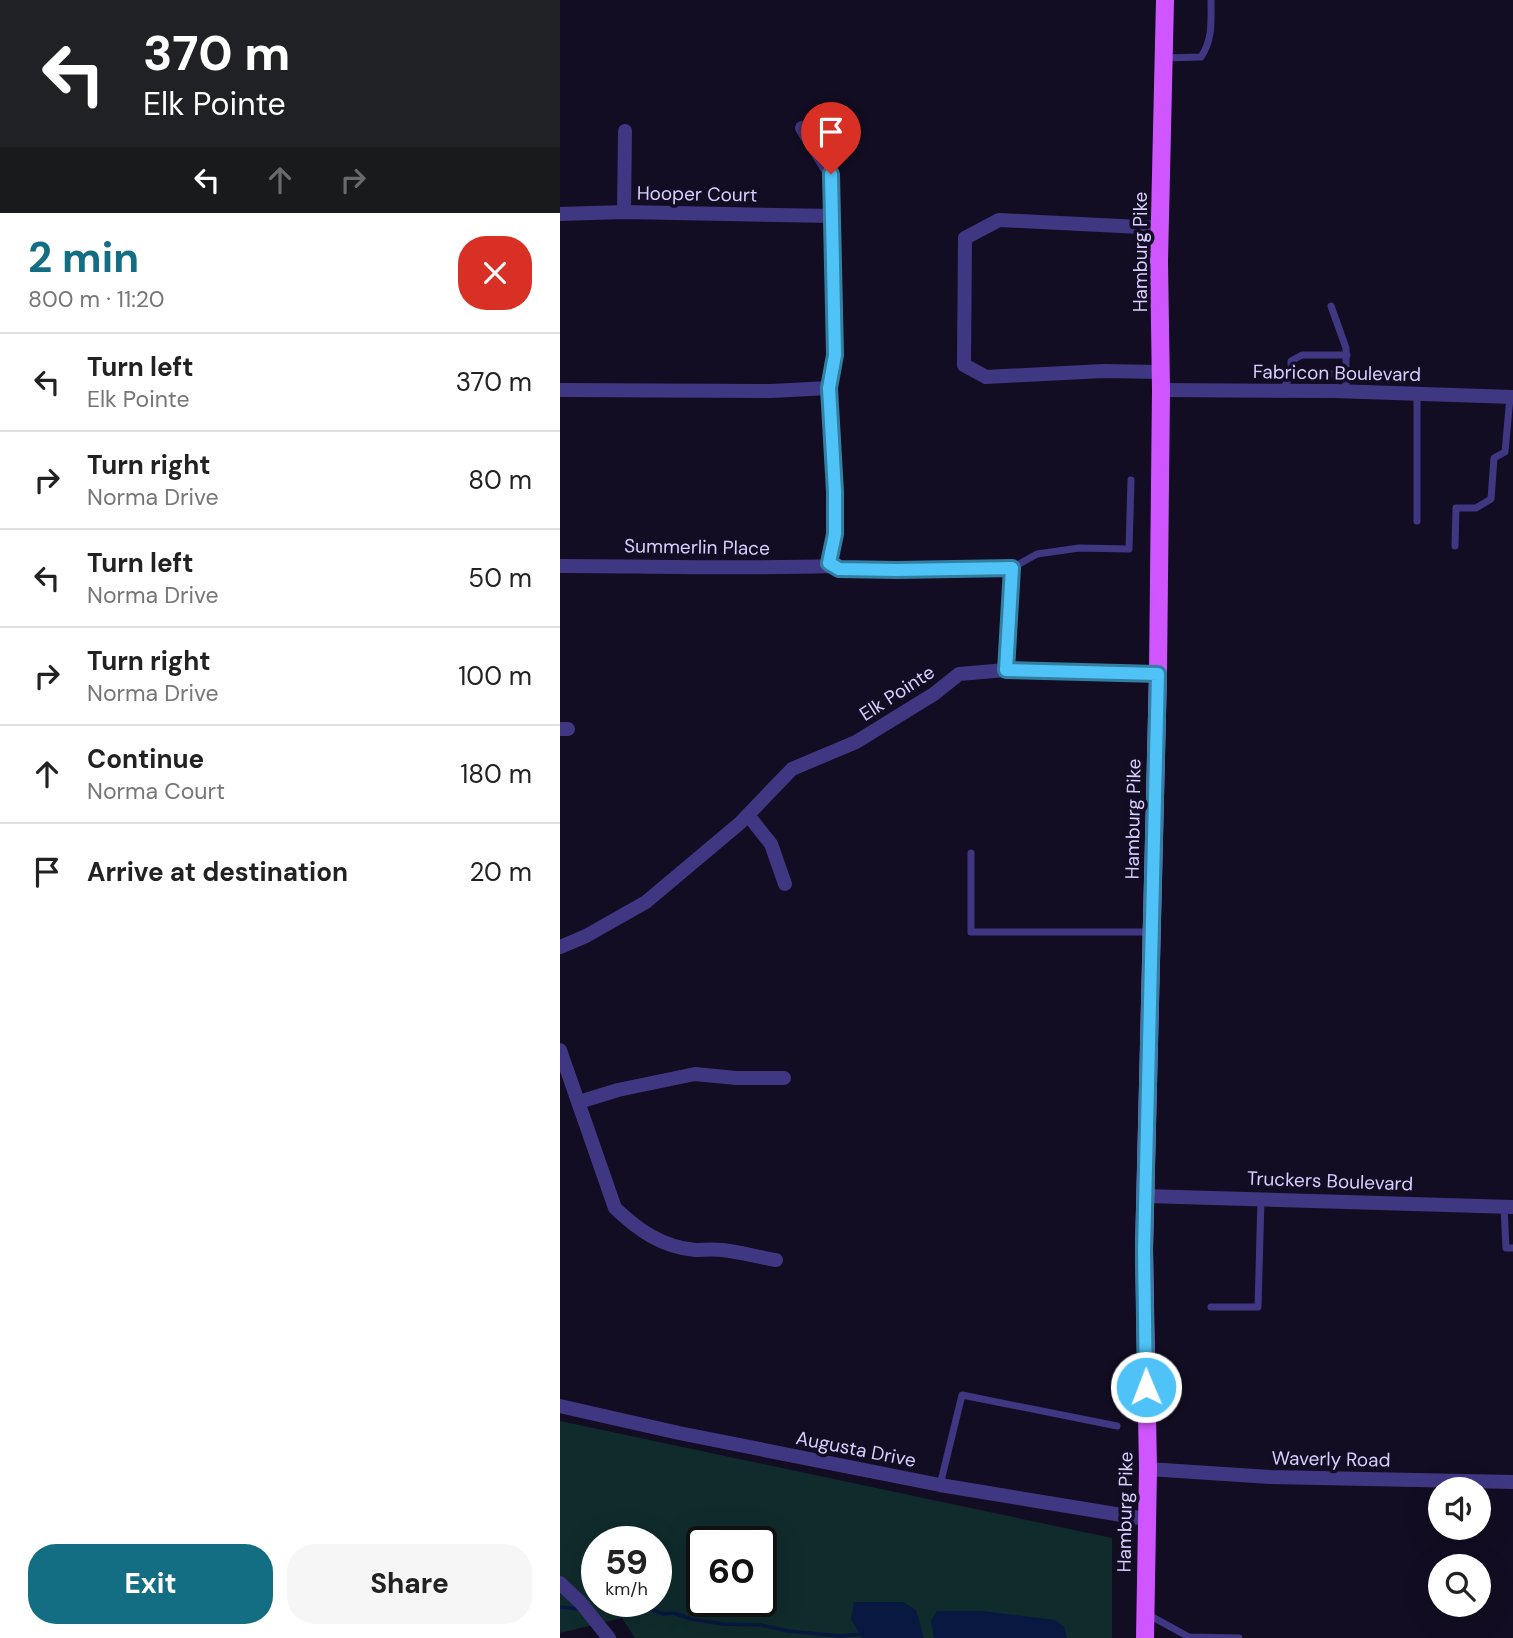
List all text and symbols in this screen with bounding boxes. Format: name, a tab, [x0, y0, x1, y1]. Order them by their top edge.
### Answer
text: 370 m	[143, 21, 290, 85]
icon: left	[28, 28, 119, 119]
text: Elk Pointe	[143, 83, 286, 125]
pin	[801, 102, 861, 174]
icon: arrive	[812, 113, 850, 151]
icon: left	[188, 161, 226, 199]
icon: ahead	[261, 161, 299, 199]
icon: right	[334, 161, 372, 199]
street label: Hooper Court	[637, 180, 757, 208]
street label: Hamburg Pike	[1128, 192, 1153, 312]
text: 2 min	[28, 230, 139, 285]
button: close	[458, 236, 532, 310]
text: 800 m · 11:20	[28, 284, 165, 314]
text: Turn left	[87, 350, 194, 384]
street label: Fabricon Boulevard	[1253, 359, 1421, 387]
icon: left	[28, 363, 66, 401]
text: 370 m	[456, 365, 532, 399]
text: Elk Pointe	[87, 384, 190, 414]
text: Turn right	[87, 448, 211, 482]
icon: right	[28, 461, 66, 499]
text: 80 m	[468, 463, 532, 497]
text: Norma Drive	[87, 482, 219, 512]
street label: Summerlin Place	[624, 533, 770, 561]
text: Turn left	[87, 546, 194, 580]
icon: left	[28, 559, 66, 597]
text: 50 m	[468, 561, 532, 595]
text: Norma Drive	[87, 580, 219, 610]
text: Turn right	[87, 644, 211, 678]
icon: right	[28, 657, 66, 695]
text: 100 m	[458, 659, 532, 693]
street label: Elk Pointe	[855, 659, 939, 727]
text: Norma Drive	[87, 678, 219, 708]
text: Continue	[87, 742, 204, 776]
icon: ahead	[28, 755, 66, 793]
text: 180 m	[460, 757, 532, 791]
street label: Hamburg Pike	[1119, 758, 1147, 880]
text: Norma Court	[87, 776, 225, 806]
icon: arrive	[28, 853, 66, 891]
text: Arrive at destination	[87, 855, 348, 889]
text: 20 m	[469, 855, 532, 889]
street label: Truckers Boulevard	[1246, 1166, 1414, 1196]
position arrow	[1109, 1350, 1183, 1424]
street label: Augusta Drive	[794, 1425, 918, 1473]
street label: Waverly Road	[1271, 1445, 1391, 1473]
street label: Hamburg Pike	[1111, 1451, 1139, 1573]
map controls	[1428, 1477, 1491, 1617]
button: sound	[1428, 1477, 1491, 1540]
speed limit sign: 60	[686, 1526, 777, 1617]
text: 59	[605, 1539, 648, 1585]
button: Exit	[28, 1544, 273, 1624]
button: Share	[287, 1544, 532, 1624]
button: search	[1428, 1554, 1491, 1617]
text: km/h	[605, 1577, 648, 1601]

